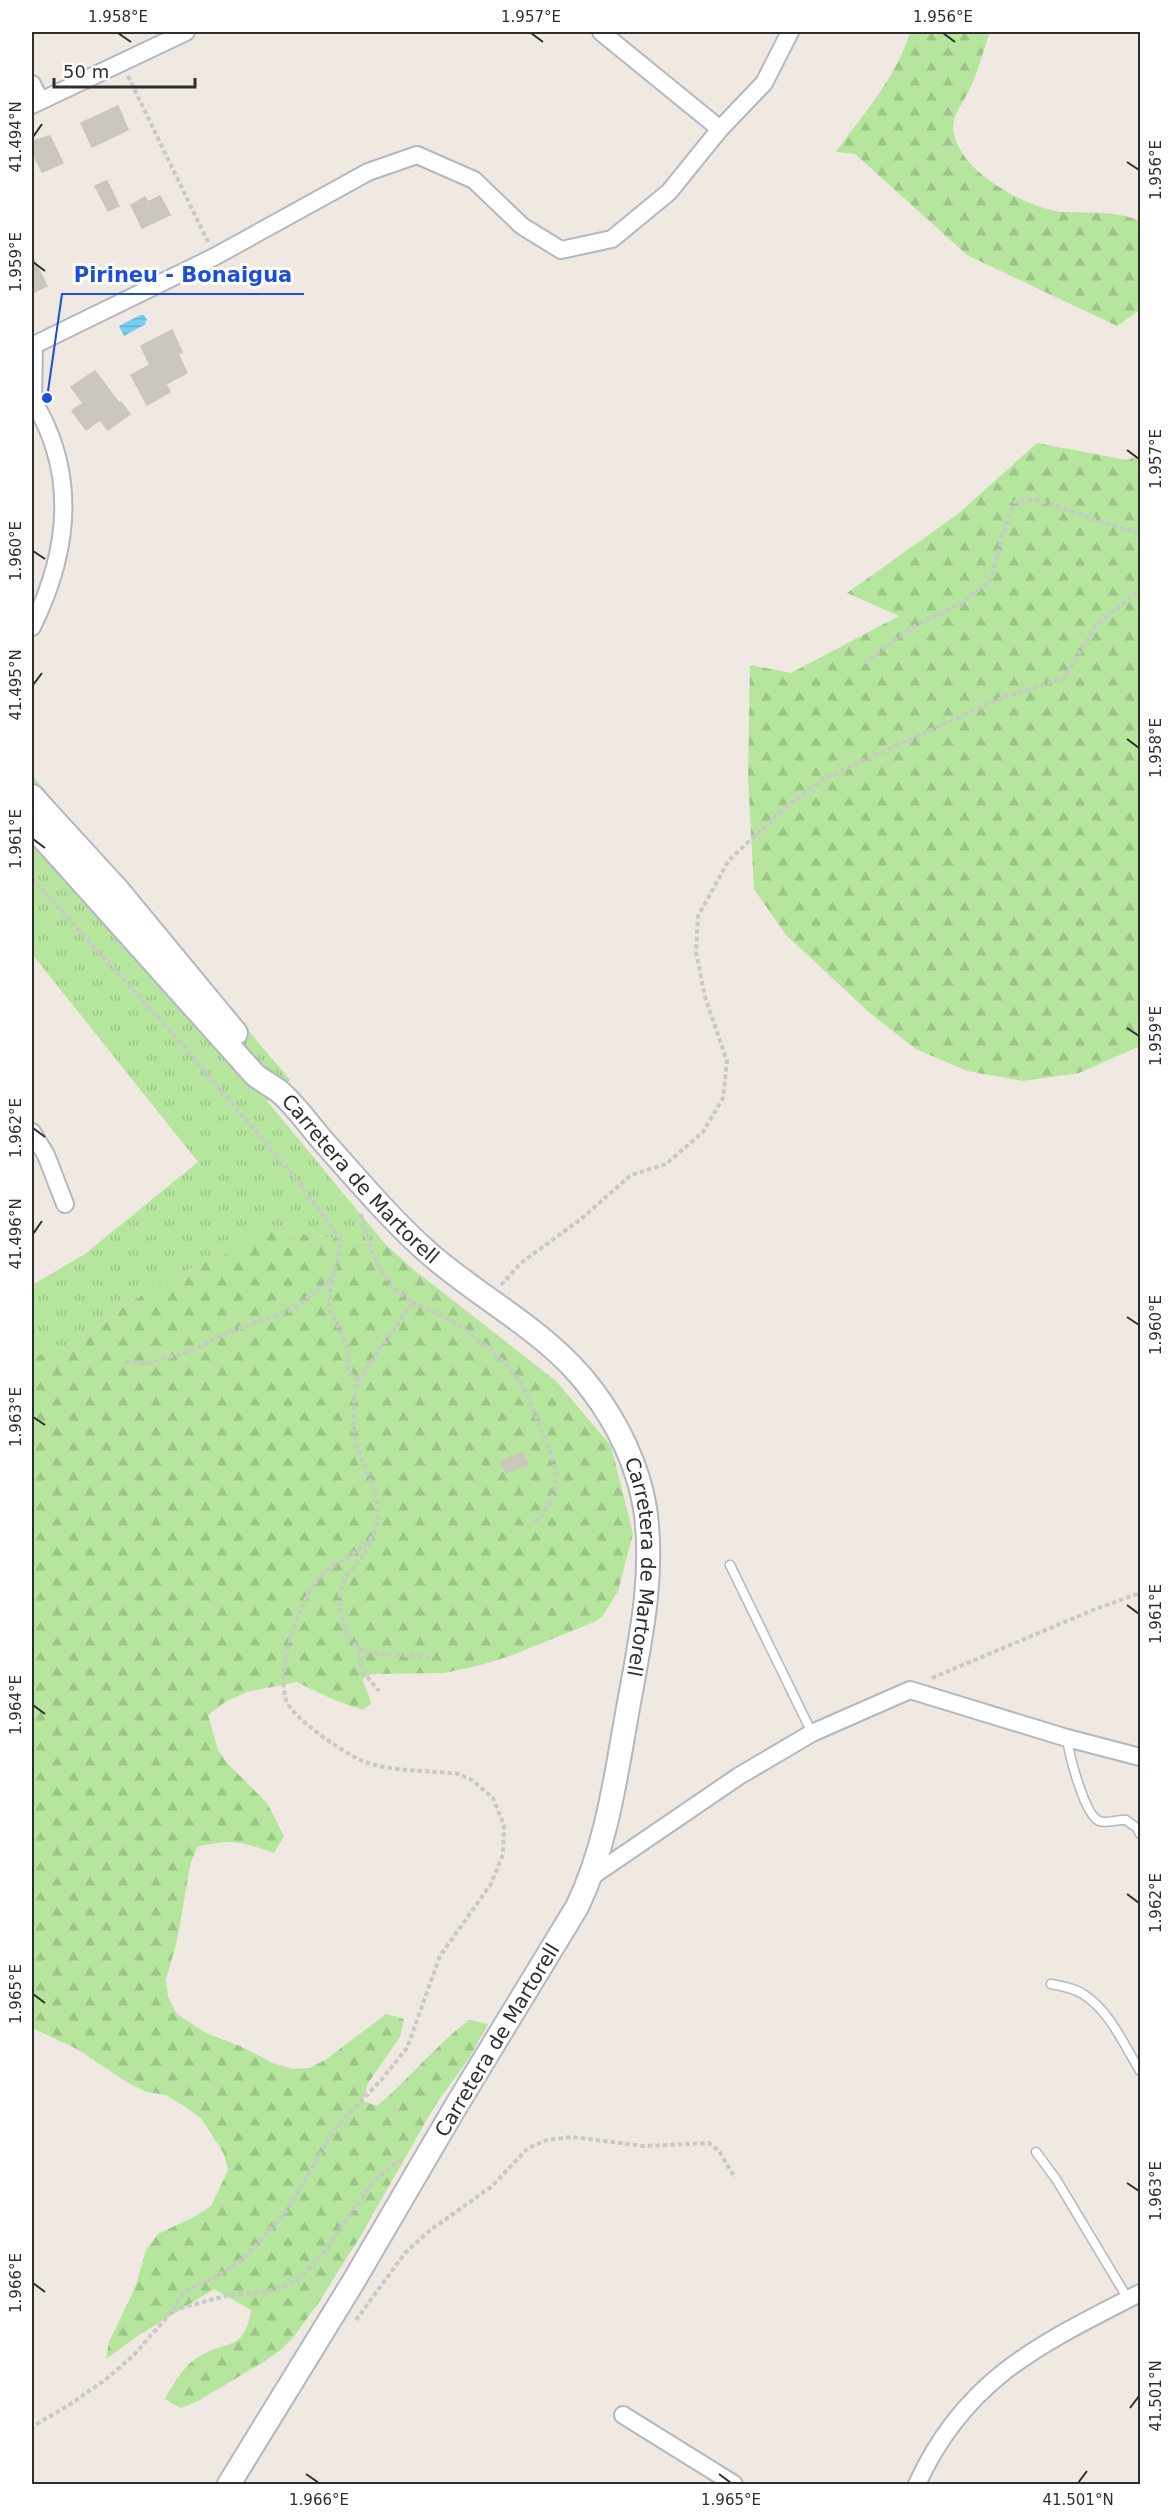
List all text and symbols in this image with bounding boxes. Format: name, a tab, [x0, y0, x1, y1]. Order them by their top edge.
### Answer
text: 1.958°E	[88, 8, 148, 26]
text: 1.957°E	[501, 8, 561, 26]
text: 1.956°E	[913, 8, 973, 26]
scale bar	[54, 51, 195, 89]
text: 50 m	[63, 61, 109, 82]
text: 41.494°N	[7, 101, 25, 173]
text: 1.956°E	[1147, 140, 1165, 200]
text: 1.959°E	[7, 232, 25, 292]
callout: Pirineu - Bonaigua	[62, 255, 304, 294]
text: Pirineu - Bonaigua	[74, 263, 292, 287]
text: 1.957°E	[1147, 429, 1165, 489]
text: 1.960°E	[7, 521, 25, 581]
text: 41.495°N	[7, 649, 25, 721]
text: 1.958°E	[1147, 718, 1165, 778]
text: 1.961°E	[7, 809, 25, 869]
text: 1.959°E	[1147, 1006, 1165, 1066]
street label: Carretera de Martorell	[277, 1089, 444, 1269]
text: 1.962°E	[7, 1098, 25, 1158]
text: 41.496°N	[7, 1198, 25, 1270]
text: 1.960°E	[1147, 1295, 1165, 1355]
text: 1.963°E	[7, 1387, 25, 1447]
street label: Carretera de Martorell	[620, 1454, 660, 1679]
text: 1.961°E	[1147, 1584, 1165, 1644]
text: 1.964°E	[7, 1675, 25, 1735]
text: 1.962°E	[1147, 1873, 1165, 1933]
street label: Carretera de Martorell	[430, 1939, 564, 2141]
text: 1.965°E	[7, 1964, 25, 2024]
text: 1.963°E	[1147, 2161, 1165, 2221]
text: 1.966°E	[7, 2253, 25, 2313]
text: 41.501°N	[1147, 2360, 1165, 2432]
text: 1.966°E	[289, 2491, 349, 2509]
text: 1.965°E	[701, 2491, 761, 2509]
text: 41.501°N	[1042, 2491, 1114, 2509]

